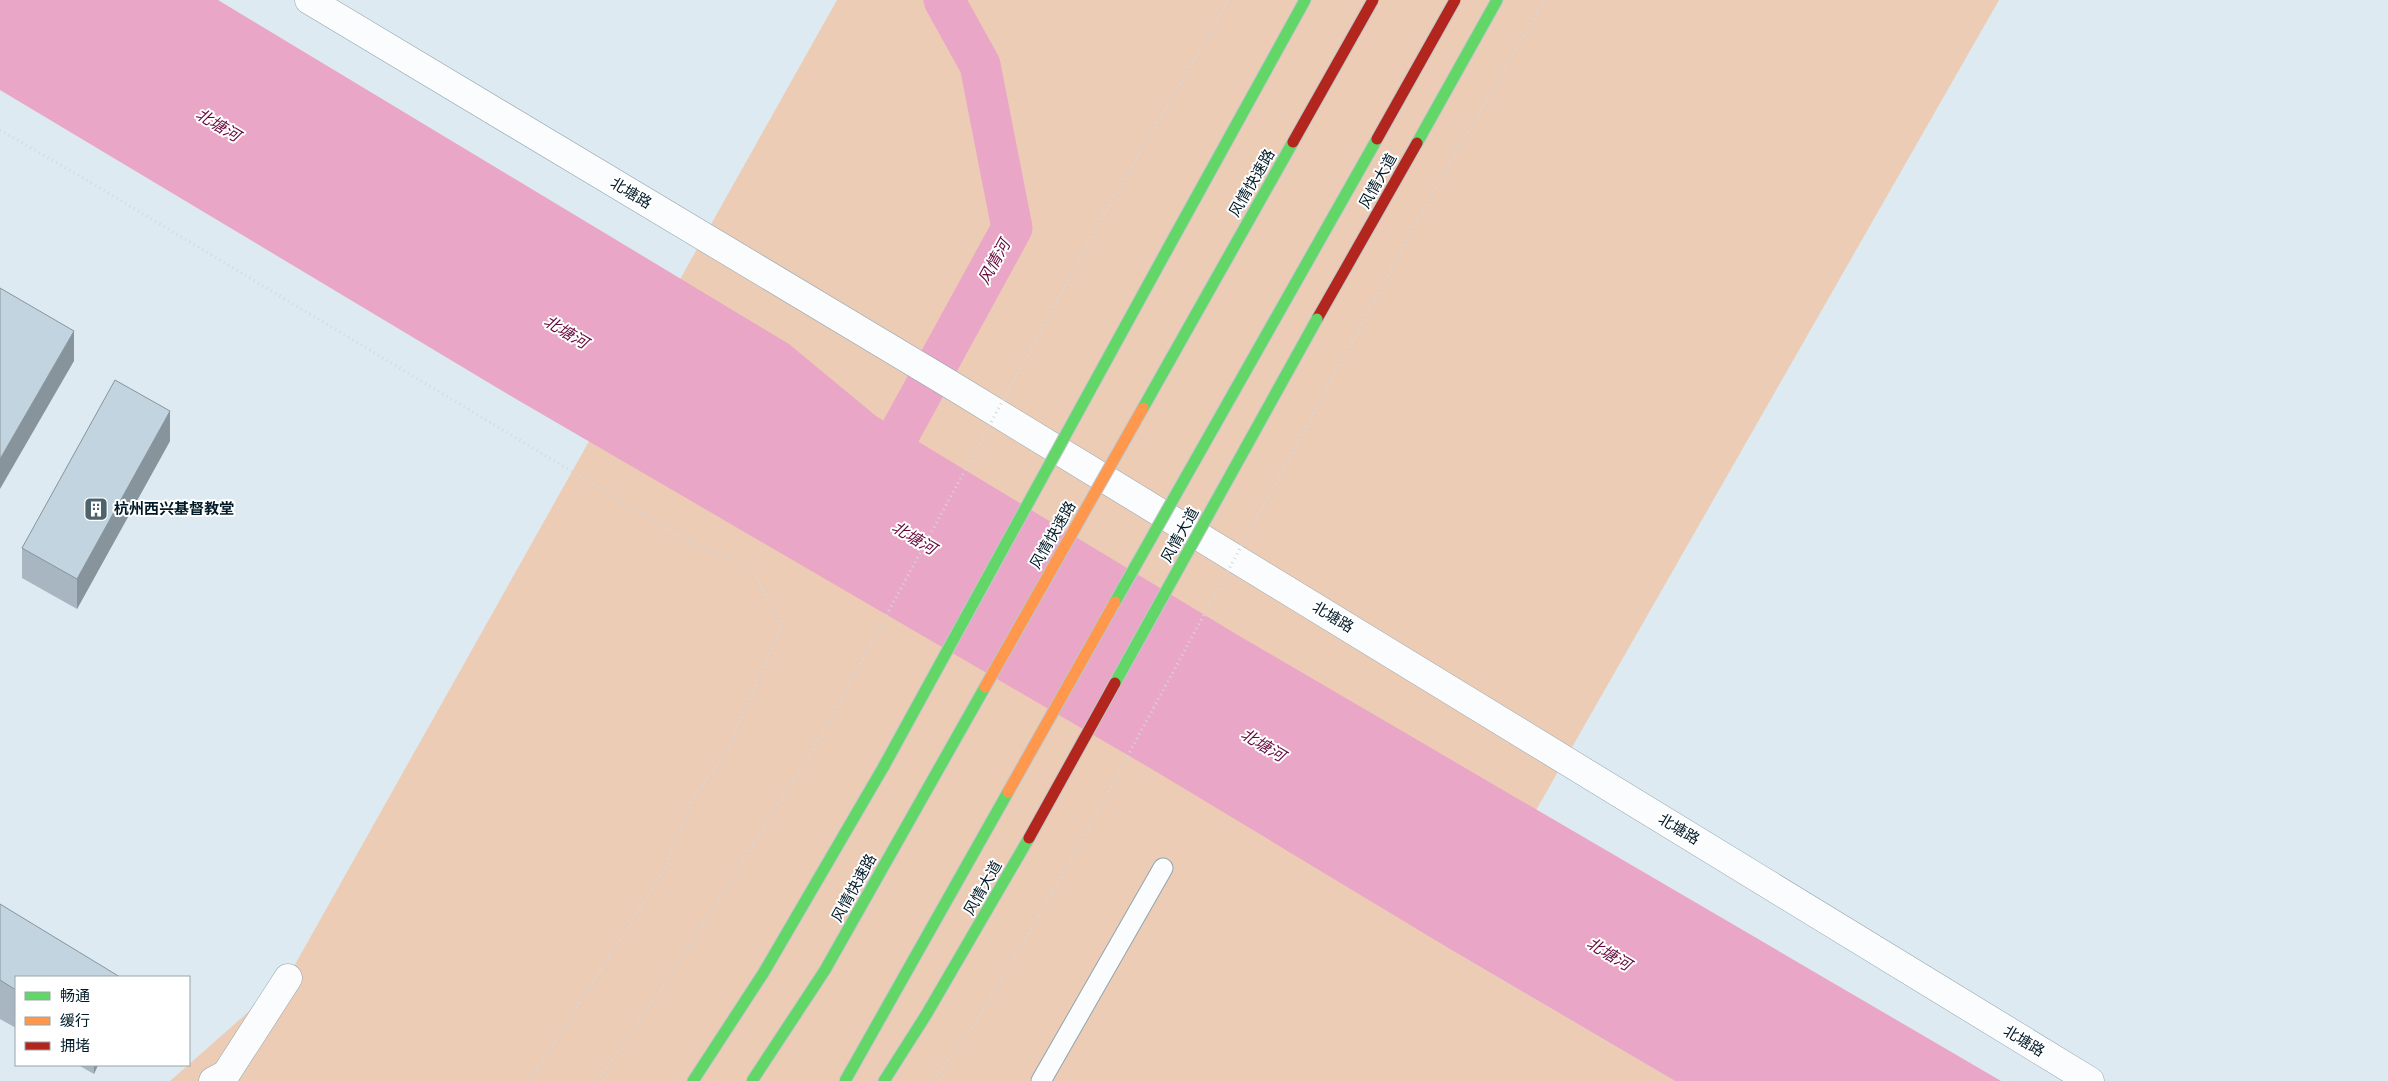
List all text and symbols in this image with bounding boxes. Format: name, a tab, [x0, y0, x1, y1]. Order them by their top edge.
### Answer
water label: 北塘河	[193, 104, 246, 147]
street label: 风情快速路	[1225, 146, 1279, 220]
street label: 风情大道	[1356, 150, 1400, 212]
street label: 北塘路	[607, 174, 655, 212]
water label: 风情河	[974, 234, 1015, 288]
water label: 北塘河	[541, 311, 594, 354]
building icon: 杭州西兴基督教堂	[83, 496, 109, 522]
street label: 风情快速路	[1026, 498, 1080, 572]
place label: 杭州西兴基督教堂	[114, 500, 234, 518]
street label: 风情大道	[1158, 504, 1202, 566]
water label: 北塘河	[889, 517, 942, 560]
street label: 北塘路	[1309, 598, 1357, 636]
water label: 北塘河	[1238, 724, 1291, 767]
street label: 北塘路	[1655, 810, 1703, 848]
street label: 风情快速路	[828, 851, 880, 925]
street label: 风情大道	[960, 858, 1006, 918]
water label: 北塘河	[1584, 933, 1637, 976]
legend	[15, 976, 190, 1066]
text: 畅通	[60, 987, 90, 1005]
text: 缓行	[60, 1012, 90, 1030]
street label: 北塘路	[2000, 1022, 2048, 1060]
text: 拥堵	[60, 1037, 90, 1055]

